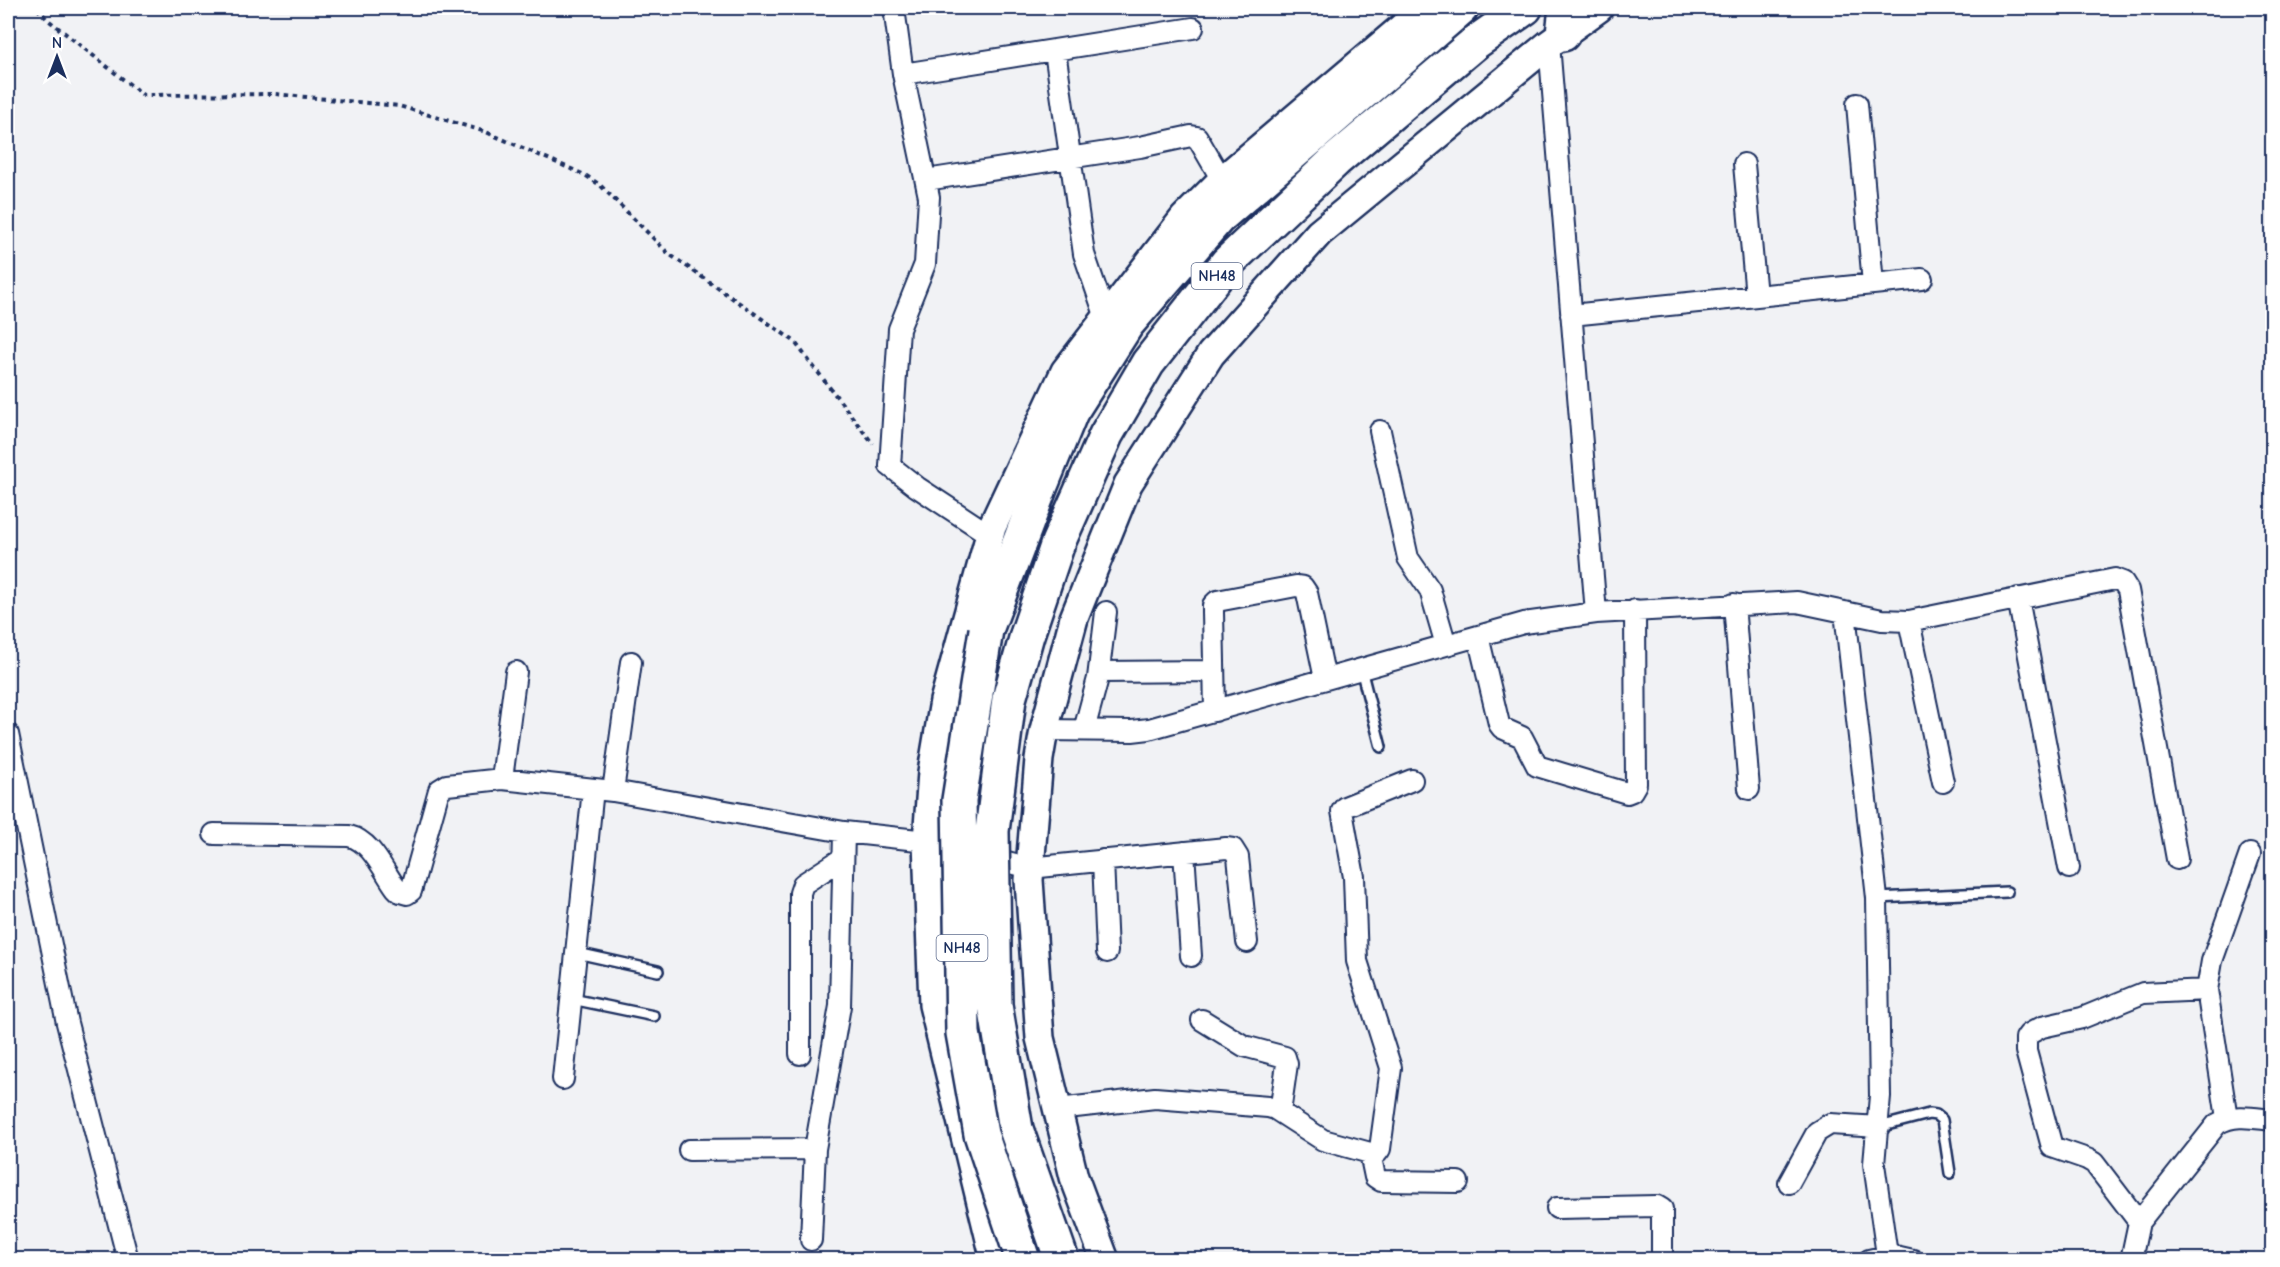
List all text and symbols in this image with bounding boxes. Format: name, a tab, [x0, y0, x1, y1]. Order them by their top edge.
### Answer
north arrow	[27, 27, 87, 87]
text: N	[52, 34, 62, 52]
road number: NH48	[1192, 263, 1242, 289]
road number: NH48	[936, 935, 988, 961]

